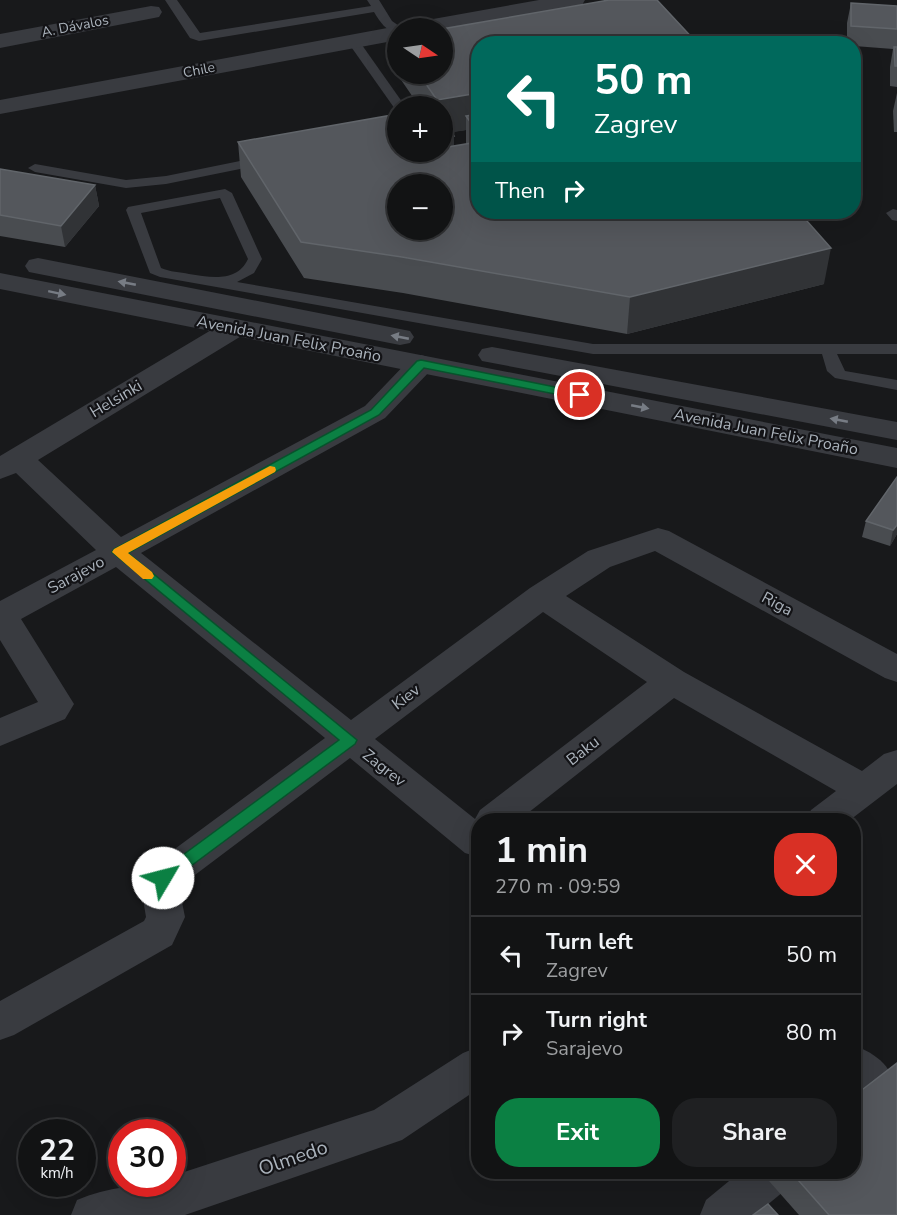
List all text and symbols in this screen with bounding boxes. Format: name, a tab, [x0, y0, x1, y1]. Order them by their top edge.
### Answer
street label: A. Dávalos	[40, 10, 110, 42]
north arrow	[387, 18, 453, 84]
map controls	[387, 18, 453, 240]
text: 50 m	[594, 52, 693, 109]
street label: Chile	[181, 58, 217, 82]
icon: left	[495, 60, 573, 138]
button: +	[387, 96, 453, 162]
text: Zagrev	[594, 106, 677, 143]
button: −	[387, 174, 453, 240]
icon: right	[557, 174, 590, 207]
text: Then	[495, 176, 545, 206]
one-way arrow	[117, 278, 136, 287]
one-way arrow	[48, 289, 67, 298]
street label: Avenida Juan Felix Proaño	[195, 310, 383, 368]
one-way arrow	[390, 332, 409, 341]
pin	[554, 369, 605, 420]
street label: Helsinki	[86, 375, 146, 423]
icon: arrive	[563, 378, 596, 411]
one-way arrow	[631, 403, 650, 412]
street label: Avenida Juan Felix Proaño	[672, 403, 860, 461]
one-way arrow	[830, 415, 849, 424]
street label: Sarajevo	[44, 551, 108, 599]
street label: Riga	[758, 587, 796, 621]
street label: Kiev	[387, 679, 425, 715]
street label: Baku	[562, 731, 604, 771]
street label: Zagrev	[358, 744, 411, 792]
text: 1 min	[495, 826, 588, 875]
button: close	[774, 833, 837, 896]
position arrow	[131, 846, 195, 910]
text: 270 m · 09:59	[495, 873, 621, 900]
text: Turn left	[546, 927, 633, 957]
icon: left	[495, 939, 528, 972]
text: 50 m	[786, 940, 837, 970]
text: Zagrev	[546, 957, 608, 984]
text: Turn right	[546, 1005, 647, 1035]
icon: right	[495, 1017, 528, 1050]
text: 80 m	[786, 1018, 837, 1048]
text: Sarajevo	[546, 1035, 623, 1062]
button: Exit	[495, 1098, 660, 1167]
button: Share	[672, 1098, 837, 1167]
speed limit sign: 30	[108, 1119, 186, 1197]
text: 22	[39, 1130, 75, 1171]
street label: Olmedo	[255, 1134, 331, 1182]
text: km/h	[40, 1163, 74, 1183]

